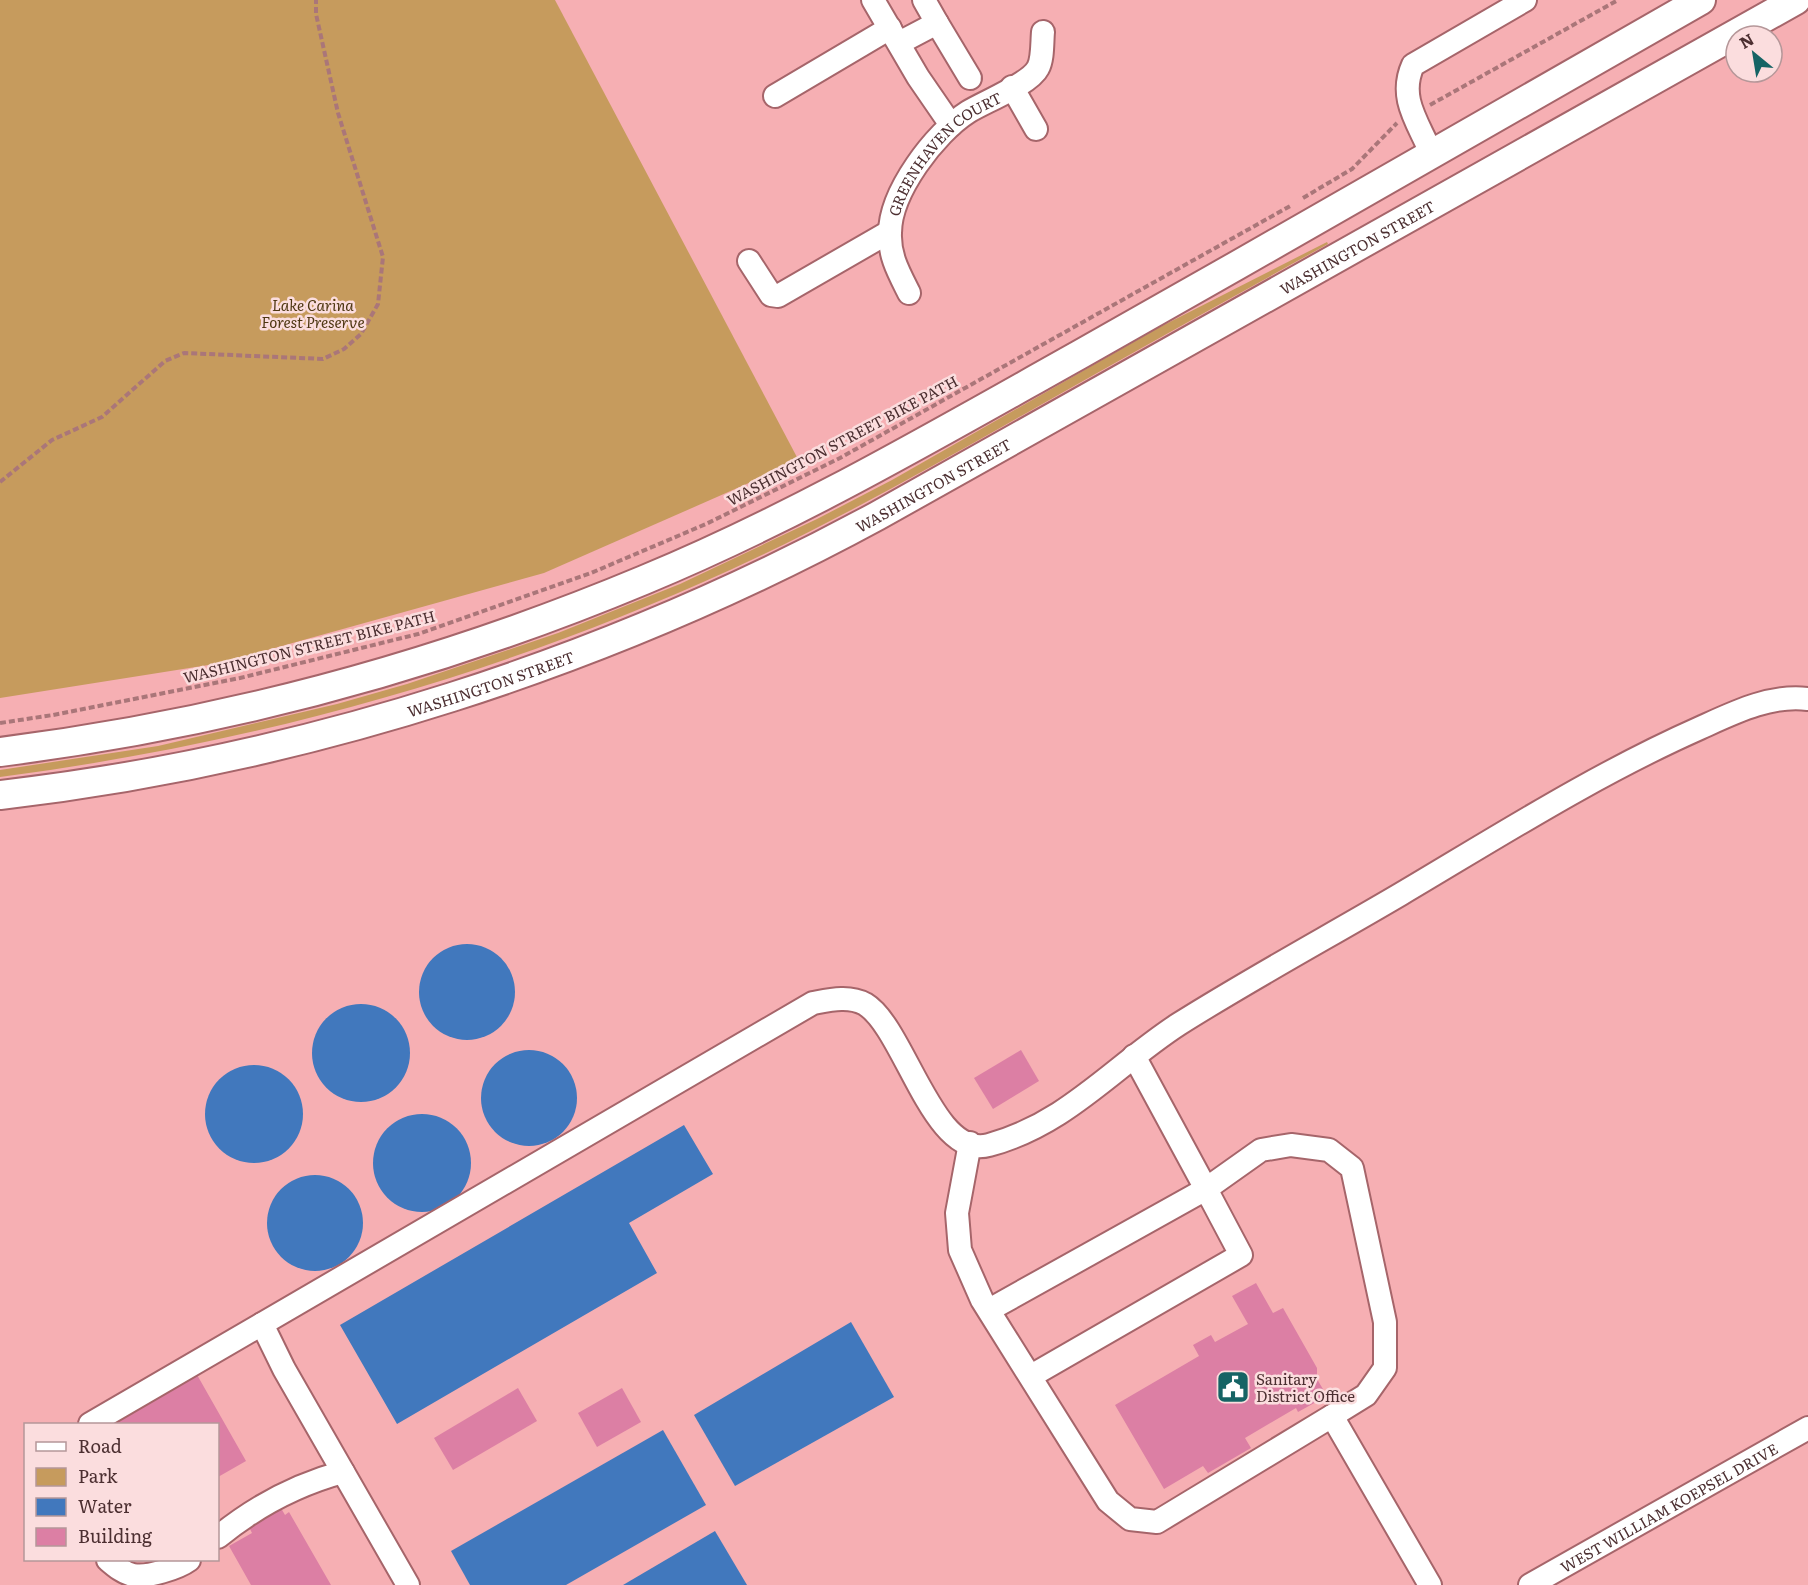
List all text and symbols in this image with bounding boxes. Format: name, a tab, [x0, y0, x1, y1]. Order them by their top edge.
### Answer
north arrow	[1724, 24, 1784, 84]
text: N	[1734, 26, 1758, 54]
street label: GREENHAVEN COURT	[881, 85, 1005, 219]
street label: WASHINGTON STREET	[1275, 194, 1439, 299]
park label: Lake Carina Forest Preserve	[261, 293, 365, 333]
street label: WASHINGTON STREET BIKE PATH	[723, 371, 961, 509]
street label: WASHINGTON STREET	[852, 434, 1014, 534]
street label: WASHINGTON STREET BIKE PATH	[181, 604, 437, 688]
street label: WASHINGTON STREET	[404, 644, 577, 722]
place label: Sanitary District Office	[1256, 1367, 1355, 1407]
public building icon: Sanitary District Office	[1215, 1369, 1251, 1405]
legend	[24, 1423, 219, 1561]
text: Road	[78, 1432, 122, 1459]
street label: WEST WILLIAM KOEPSEL DRIVE	[1555, 1436, 1781, 1577]
text: Park	[78, 1462, 119, 1489]
text: Water	[78, 1492, 132, 1519]
text: Building	[78, 1522, 153, 1549]

